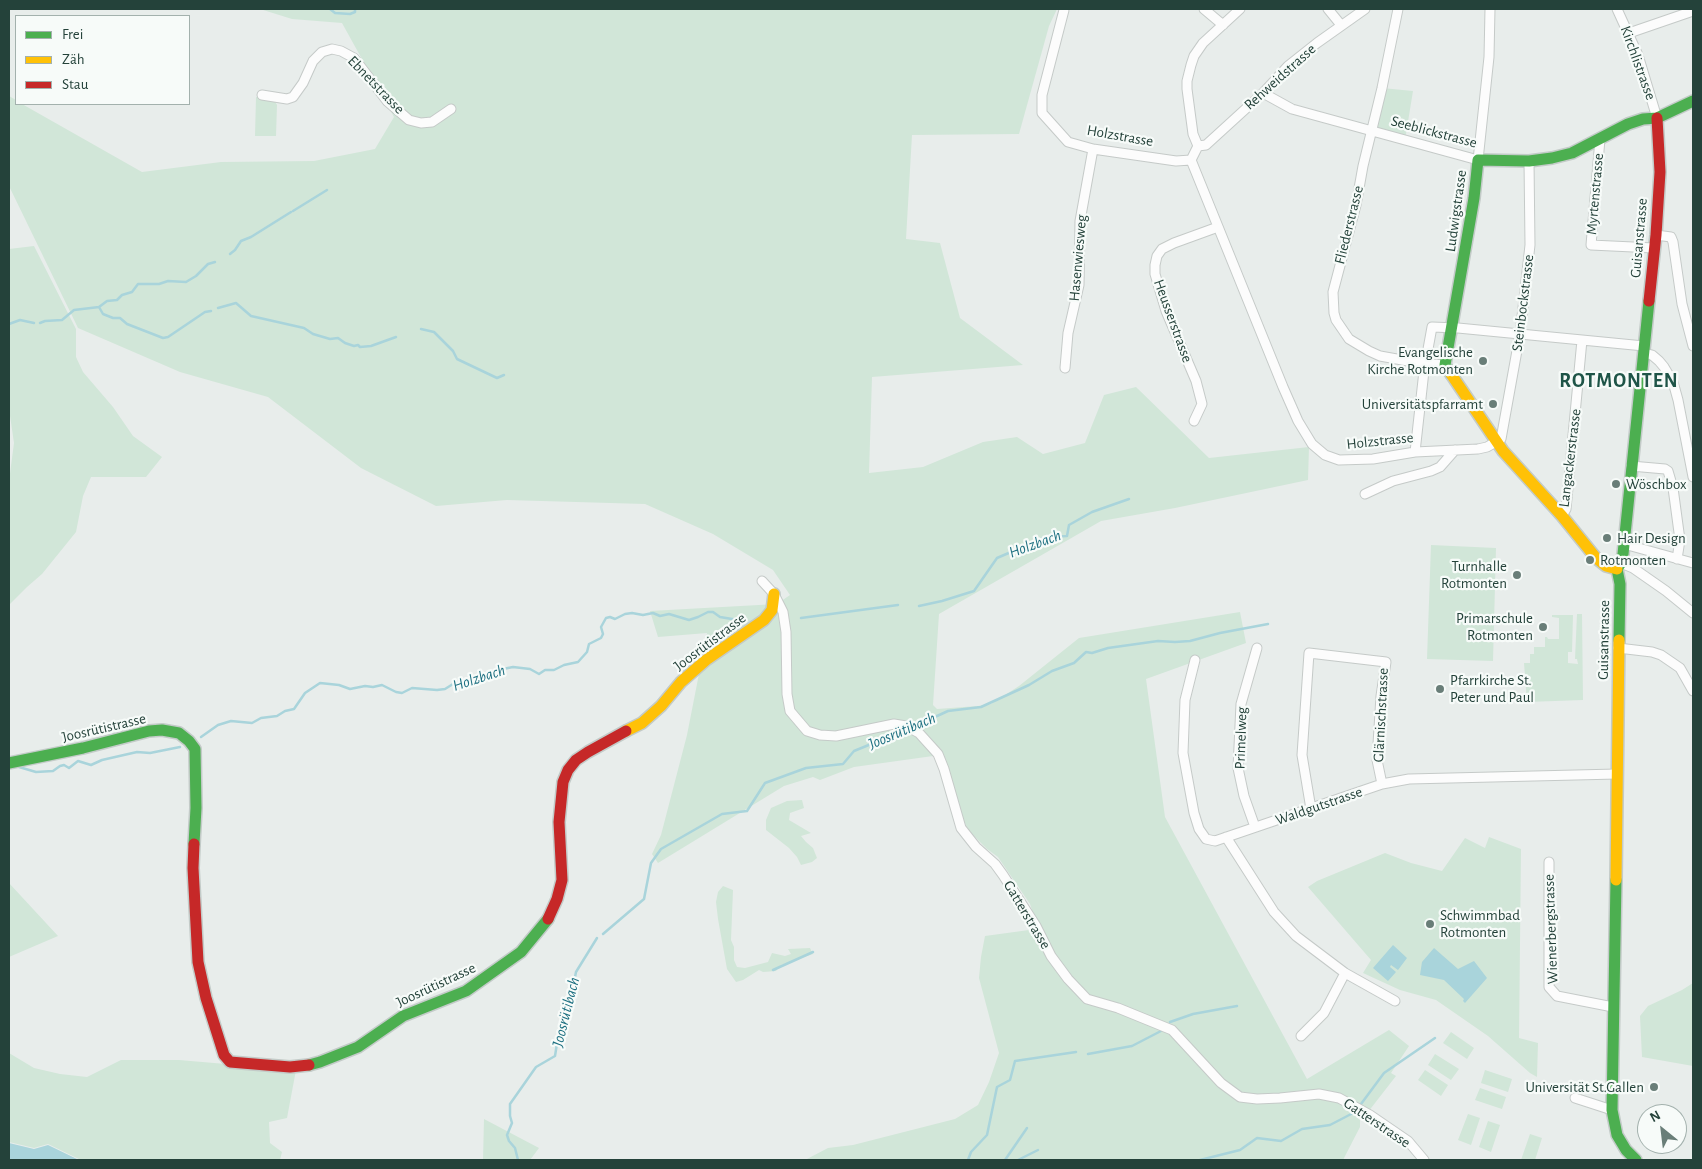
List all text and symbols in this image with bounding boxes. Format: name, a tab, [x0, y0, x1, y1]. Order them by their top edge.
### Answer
legend	[15, 15, 190, 105]
street label: Kirchlistrasse	[1616, 23, 1660, 103]
text: Frei	[62, 27, 83, 42]
street label: Rehweidstrasse	[1240, 40, 1320, 114]
text: Zäh	[62, 52, 85, 67]
street label: Ebnetstrasse	[344, 52, 408, 118]
text: Stau	[62, 77, 88, 92]
street label: Seeblickstrasse	[1389, 112, 1479, 152]
street label: Holzstrasse	[1085, 121, 1155, 151]
street label: Myrtenstrasse	[1582, 152, 1608, 236]
street label: Ludwigstrasse	[1441, 169, 1471, 253]
street label: Fliederstrasse	[1331, 184, 1367, 266]
street label: Guisanstrasse	[1627, 197, 1651, 279]
street label: Hasenwiesweg	[1065, 214, 1091, 302]
street label: Steinbockstrasse	[1508, 253, 1538, 353]
street label: Heusserstrasse	[1150, 277, 1196, 365]
place label: Evangelische Kirche Rotmonten	[1367, 343, 1473, 378]
marker: Evangelische Kirche Rotmonten	[1477, 355, 1489, 367]
district label: ROTMONTEN	[1558, 369, 1680, 393]
place label: Universitätspfarramt	[1362, 395, 1483, 413]
marker: Universitätspfarramt	[1487, 398, 1499, 410]
street label: Langackerstrasse	[1555, 408, 1585, 508]
street label: Holzstrasse	[1346, 429, 1414, 453]
place label: Wöschbox	[1626, 475, 1687, 493]
marker: Wöschbox	[1610, 478, 1622, 490]
water label: Holzbach	[1006, 526, 1064, 562]
place label: Hair Design	[1617, 529, 1686, 547]
marker: Hair Design	[1601, 532, 1613, 544]
place label: Rotmonten	[1600, 551, 1666, 569]
marker: Rotmonten	[1584, 554, 1596, 566]
place label: Turnhalle Rotmonten	[1441, 557, 1507, 592]
marker: Turnhalle Rotmonten	[1511, 569, 1523, 581]
street label: Guisanstrasse	[1594, 600, 1614, 680]
street label: Joosrütistrasse	[670, 609, 750, 675]
place label: Primarschule Rotmonten	[1456, 609, 1533, 644]
marker: Primarschule Rotmonten	[1537, 621, 1549, 633]
water label: Holzbach	[450, 661, 508, 695]
street label: Glärnischstrasse	[1370, 667, 1392, 763]
place label: Pfarrkirche St. Peter und Paul	[1450, 671, 1534, 706]
marker: Pfarrkirche St. Peter und Paul	[1434, 683, 1446, 695]
street label: Primelweg	[1231, 706, 1251, 770]
water label: Joosrütibach	[866, 708, 938, 754]
street label: Joosrütistrasse	[60, 710, 148, 746]
street label: Waldgutstrasse	[1273, 783, 1365, 829]
street label: Wienerbergstrasse	[1540, 874, 1562, 984]
street label: Gatterstrasse	[999, 877, 1055, 953]
place label: Schwimmbad Rotmonten	[1440, 906, 1520, 941]
marker: Schwimmbad Rotmonten	[1424, 918, 1436, 930]
street label: Joosrütistrasse	[393, 959, 479, 1011]
water label: Joosrütibach	[548, 975, 584, 1049]
place label: Universität St.Gallen	[1525, 1078, 1644, 1096]
marker: Universität St.Gallen	[1648, 1081, 1660, 1093]
street label: Gatterstrasse	[1340, 1094, 1414, 1152]
north arrow	[1637, 1104, 1687, 1154]
text: N	[1648, 1108, 1663, 1125]

